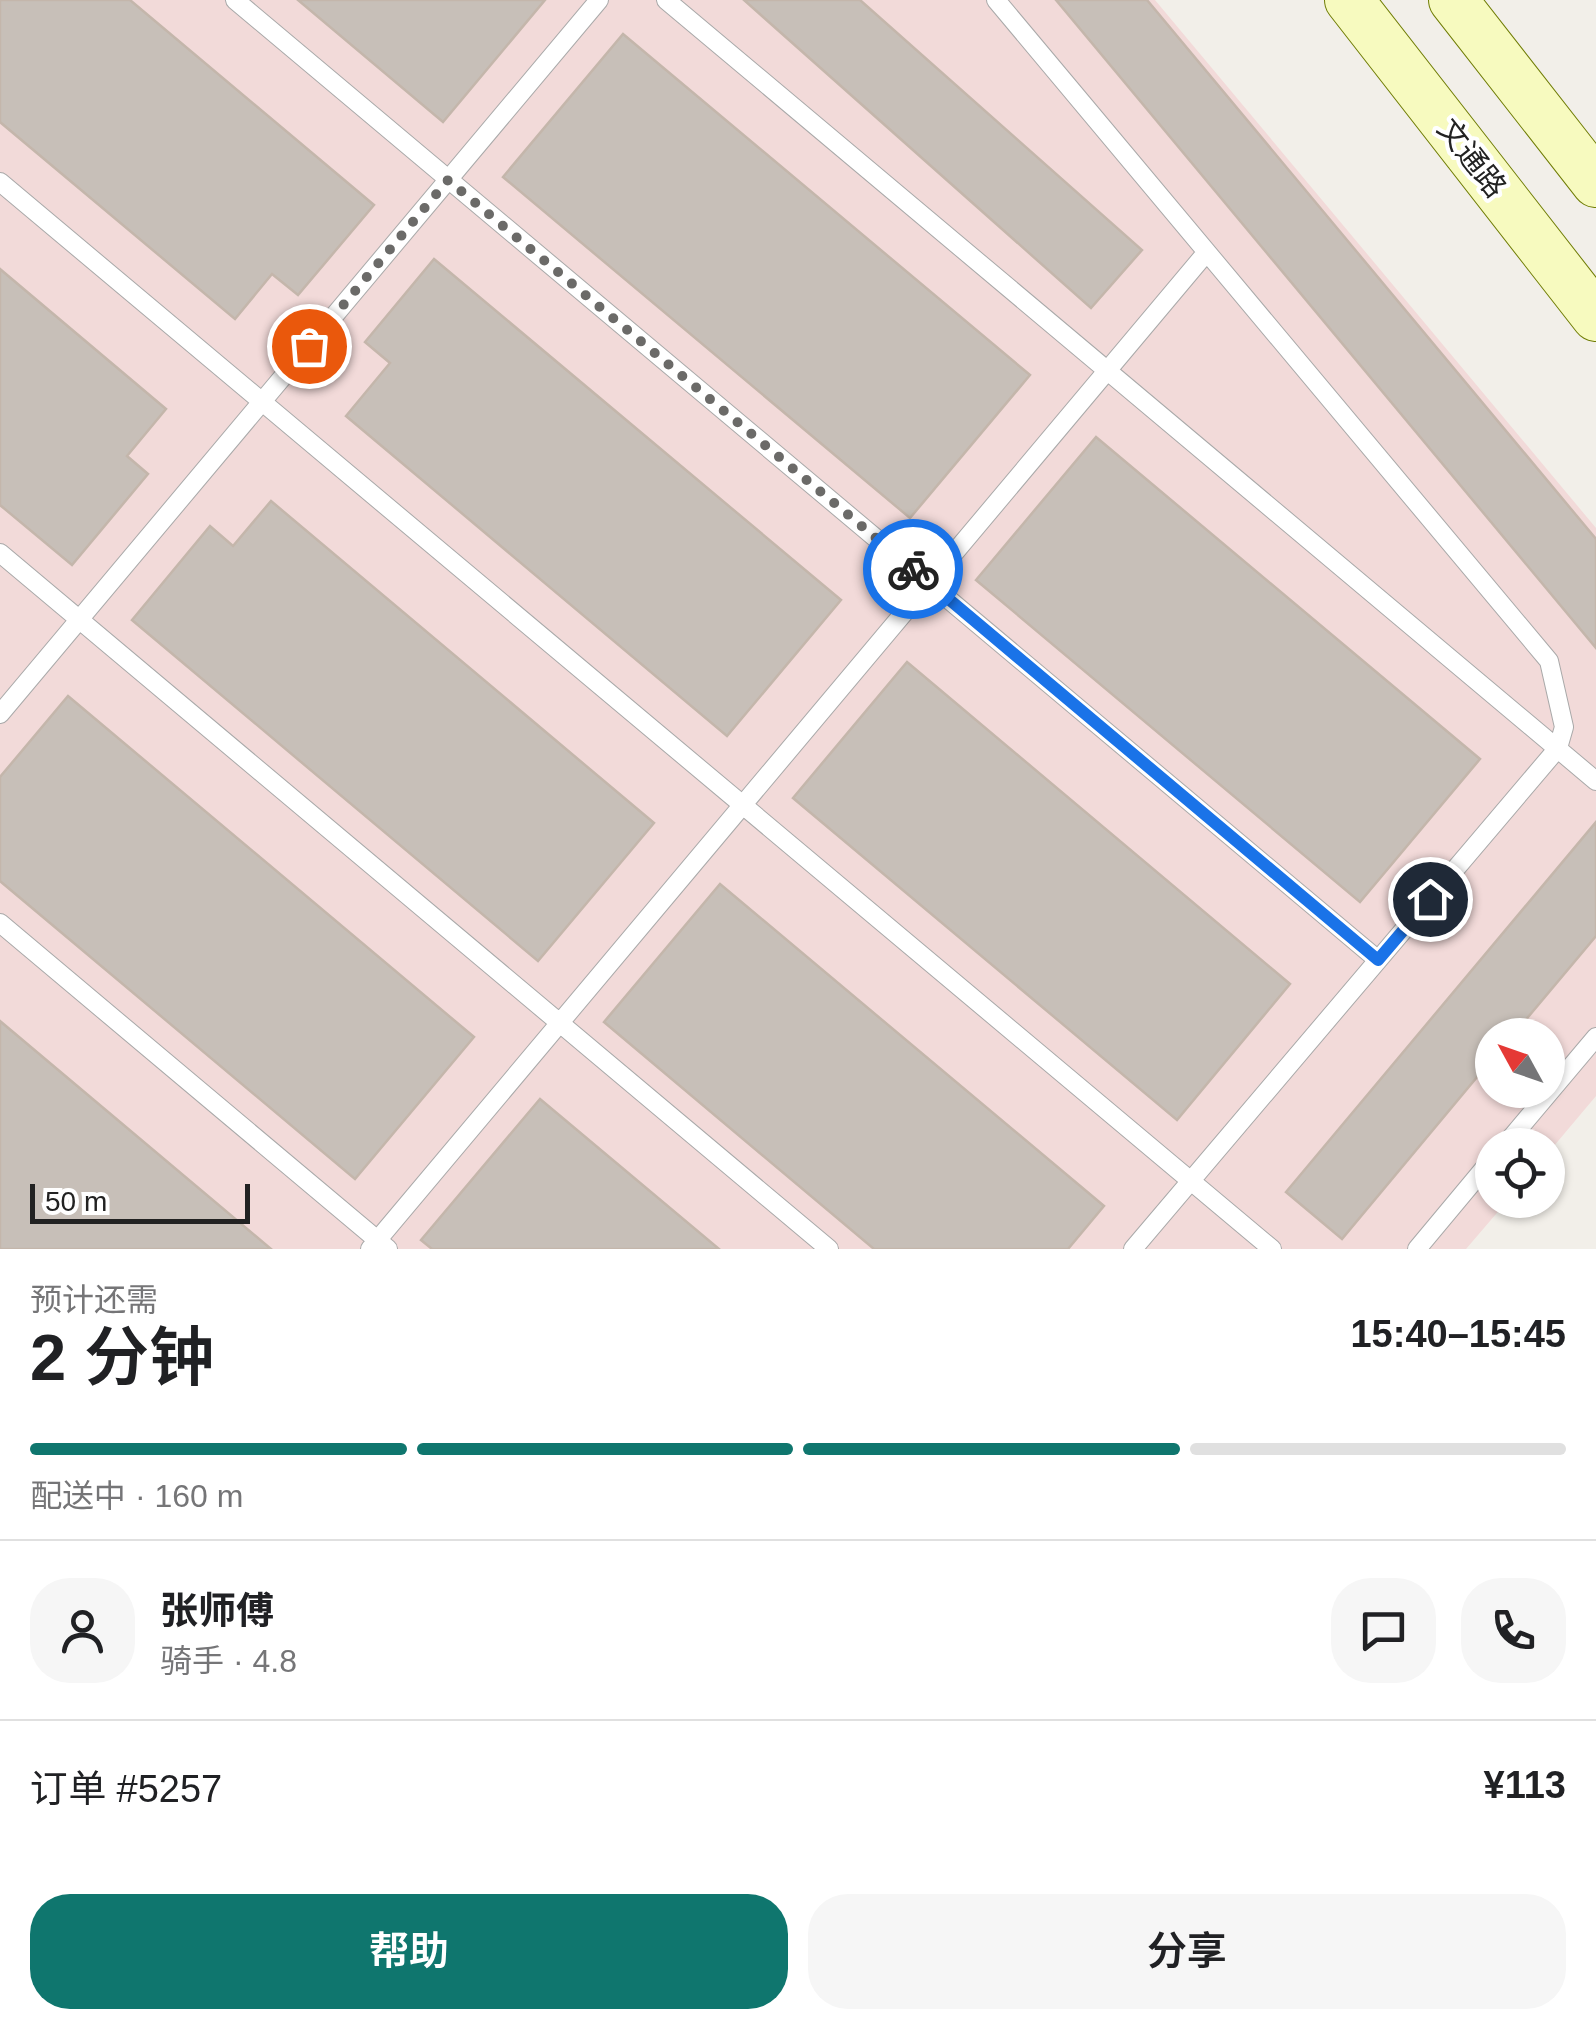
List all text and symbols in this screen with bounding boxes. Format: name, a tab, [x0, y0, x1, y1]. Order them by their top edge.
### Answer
street label: 文通路	[1431, 112, 1513, 204]
pin	[267, 304, 352, 389]
icon: bag	[282, 319, 337, 374]
courier	[863, 519, 963, 619]
icon: bike	[886, 542, 941, 597]
pin	[1388, 857, 1473, 942]
icon: home	[1403, 872, 1458, 927]
north arrow	[1475, 1018, 1565, 1108]
map controls	[1475, 1018, 1565, 1218]
button: locate	[1475, 1128, 1565, 1218]
scale bar	[30, 1179, 250, 1224]
text: 50 m	[45, 1186, 107, 1217]
text: 预计还需	[30, 1282, 158, 1318]
text: 15:40–15:45	[1350, 1313, 1566, 1355]
text: 2 分钟	[30, 1321, 214, 1394]
text: 配送中 · 160 m	[30, 1478, 243, 1514]
button: person	[30, 1578, 135, 1683]
button: chat	[1331, 1578, 1436, 1683]
button: phone	[1461, 1578, 1566, 1683]
text: 张师傅	[160, 1590, 274, 1632]
text: 骑手 · 4.8	[160, 1643, 297, 1679]
text: ¥113	[1484, 1764, 1566, 1806]
text: 订单 #5257	[30, 1768, 222, 1810]
button: 帮助	[30, 1894, 788, 2009]
button: 分享	[808, 1894, 1566, 2009]

